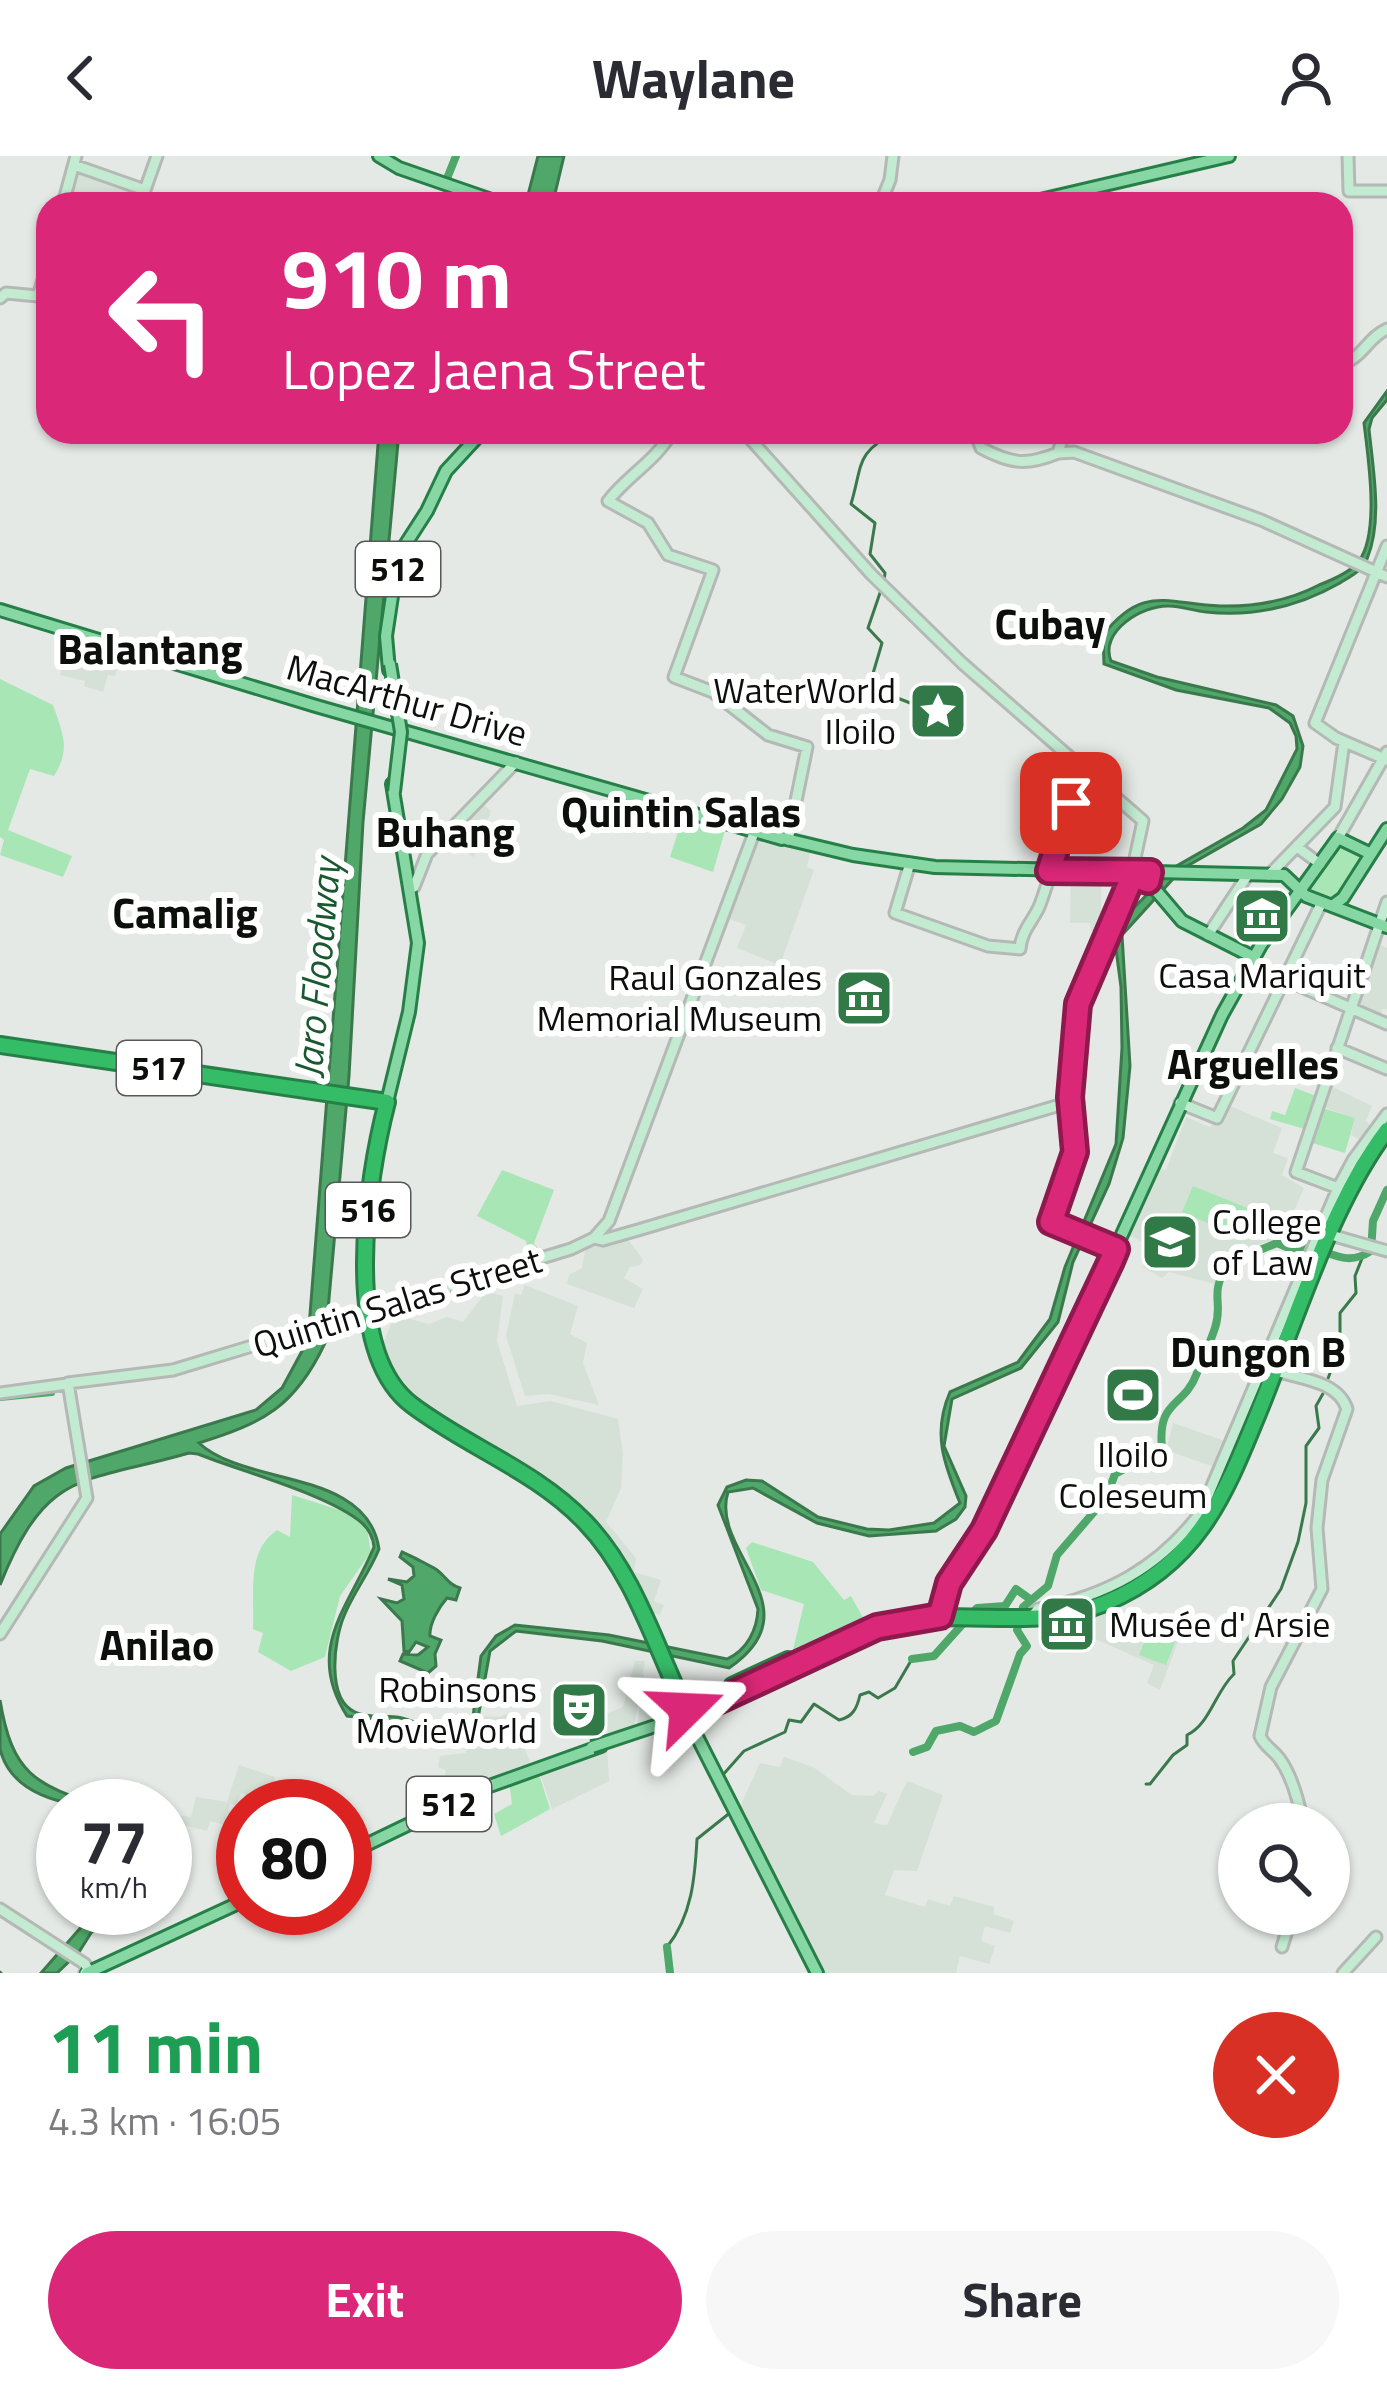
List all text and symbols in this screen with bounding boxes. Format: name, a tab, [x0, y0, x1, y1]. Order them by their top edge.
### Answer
text: Waylane	[592, 37, 795, 119]
icon: back	[48, 45, 114, 111]
icon: person	[1273, 45, 1339, 111]
text: 910 m	[282, 213, 512, 341]
icon: left	[84, 240, 240, 396]
text: Lopez Jaena Street	[282, 328, 705, 410]
road number: 512	[356, 542, 440, 596]
district label: Cubay	[995, 591, 1105, 655]
district label: Balantang	[57, 616, 243, 680]
street label: MacArthur Drive	[280, 639, 534, 760]
place label: WaterWorld Iloilo	[713, 662, 896, 758]
place icon: WaterWorld Iloilo	[907, 680, 969, 742]
pin	[1020, 752, 1122, 854]
icon: arrive	[1038, 770, 1104, 836]
district label: Quintin Salas	[561, 779, 801, 843]
district label: Buhang	[375, 799, 515, 863]
water label: Jaro Floodway	[278, 852, 356, 1080]
district label: Camalig	[112, 880, 258, 944]
museum icon: Casa Mariquit	[1231, 885, 1293, 947]
place label: Casa Mariquit	[1158, 947, 1366, 1002]
place label: Raul Gonzales Memorial Museum	[537, 949, 822, 1045]
museum icon: Raul Gonzales Memorial Museum	[833, 967, 895, 1029]
district label: Arguelles	[1167, 1031, 1339, 1095]
road number: 517	[117, 1041, 201, 1095]
road number: 516	[326, 1183, 410, 1237]
place label: College of Law	[1212, 1193, 1322, 1289]
school or university icon: College of Law	[1139, 1211, 1201, 1273]
street label: Quintin Salas Street	[246, 1231, 548, 1372]
district label: Dungon B	[1170, 1319, 1346, 1383]
sports icon: Iloilo Coleseum	[1102, 1364, 1164, 1426]
place label: Iloilo Coleseum	[1059, 1426, 1207, 1522]
museum icon: Musée d' Arsie	[1036, 1593, 1098, 1655]
place label: Musée d' Arsie	[1109, 1596, 1331, 1651]
district label: Anilao	[100, 1612, 214, 1676]
position arrow	[624, 1646, 750, 1772]
place label: Robinsons MovieWorld	[355, 1661, 537, 1757]
theatre icon: Robinsons MovieWorld	[548, 1679, 610, 1741]
road number: 512	[407, 1777, 491, 1831]
speed limit sign: 80	[216, 1779, 372, 1935]
text: 77	[80, 1796, 148, 1887]
map controls	[1218, 1803, 1350, 1935]
button: search	[1218, 1803, 1350, 1935]
text: km/h	[80, 1864, 148, 1910]
text: 11 min	[48, 1991, 263, 2101]
button: close	[1213, 2012, 1339, 2138]
text: 4.3 km · 16:05	[48, 2091, 281, 2150]
button: Exit	[48, 2231, 682, 2369]
button: Share	[706, 2231, 1339, 2369]

